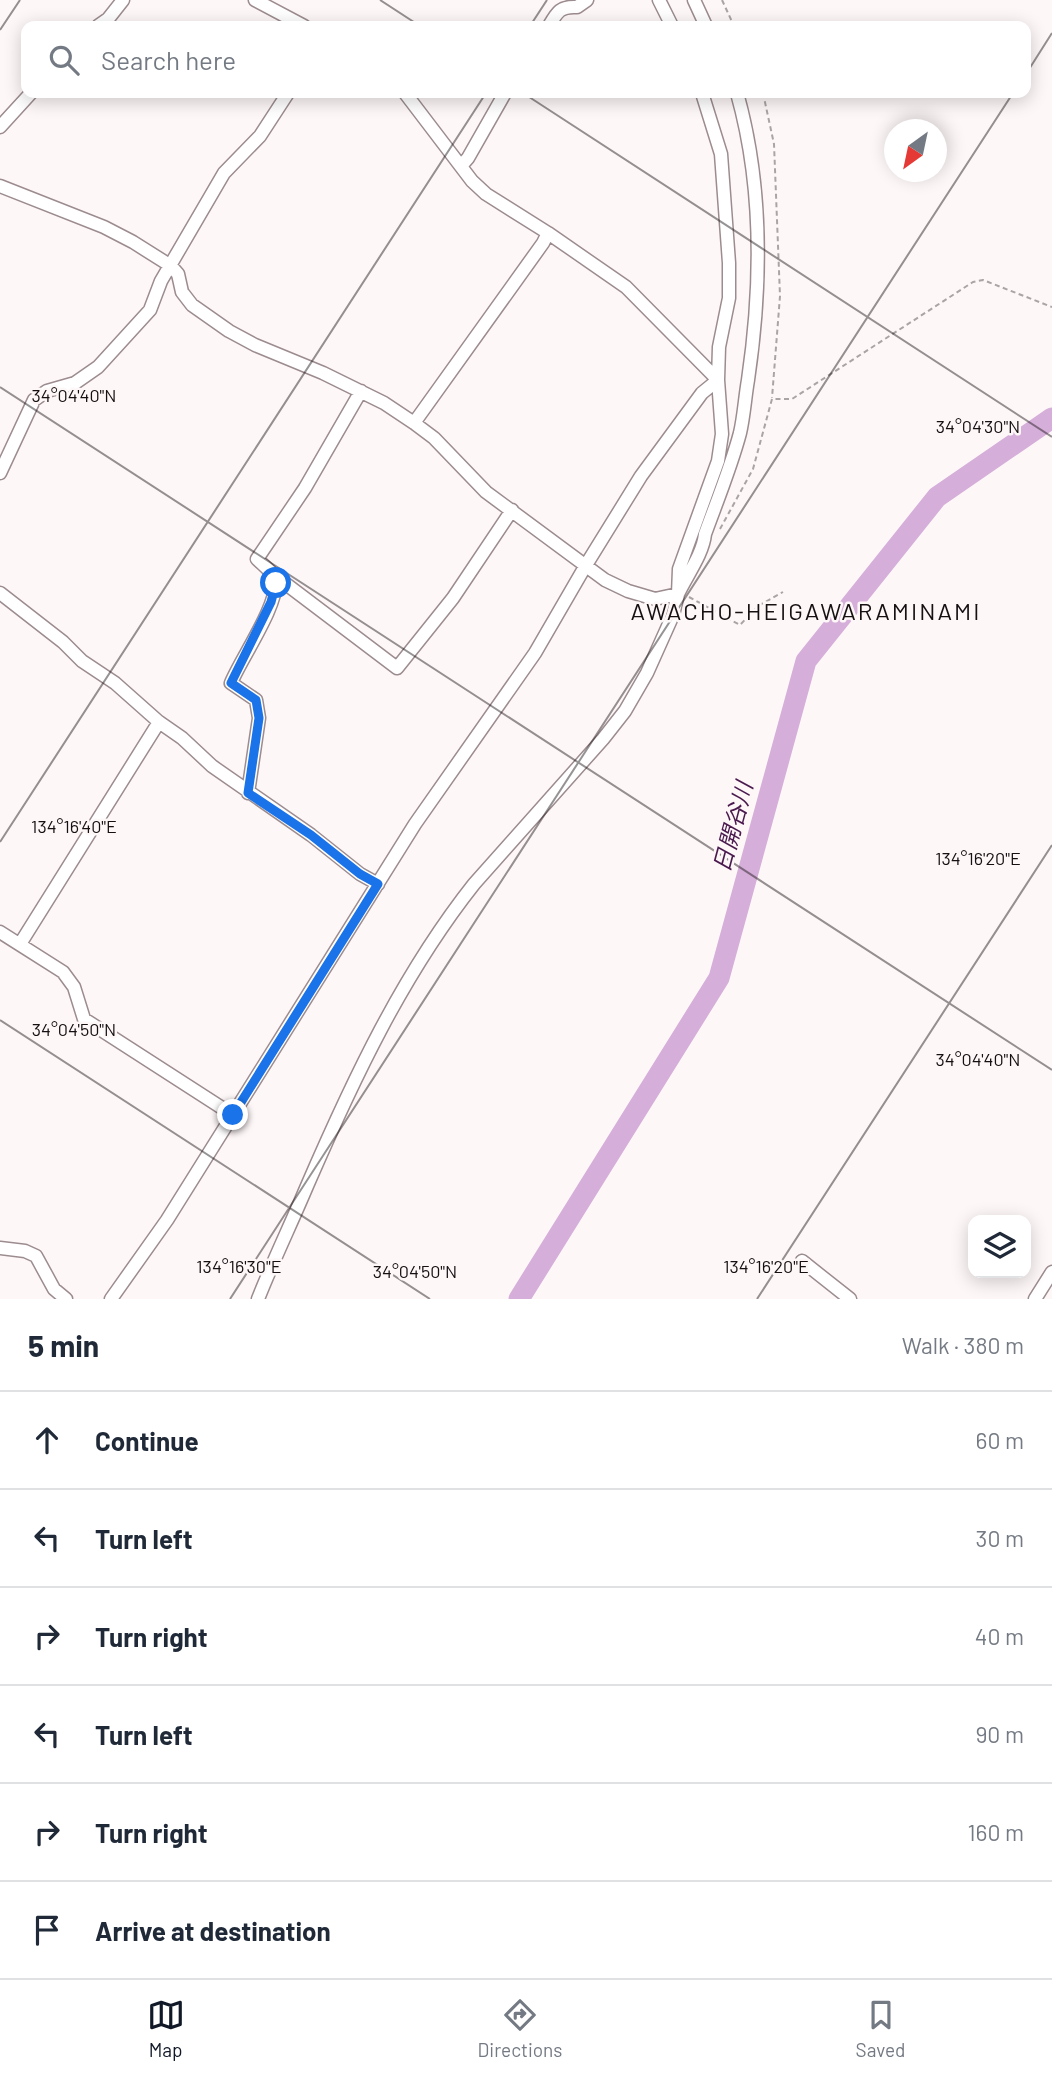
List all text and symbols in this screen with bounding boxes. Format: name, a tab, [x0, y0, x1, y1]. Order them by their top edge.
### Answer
search box	[21, 21, 1031, 98]
icon: search	[45, 41, 83, 79]
text: Search here	[101, 44, 236, 75]
north arrow	[884, 119, 947, 182]
text: 34°04'40"N	[31, 384, 117, 406]
text: 34°04'30"N	[936, 415, 1020, 437]
route start	[260, 567, 291, 598]
district label: AWACHO-HEIGAWARAMINAMI	[631, 596, 981, 625]
water label: 日開谷川	[707, 776, 758, 875]
text: 134°16'40"E	[31, 815, 117, 837]
text: 134°16'20"E	[935, 847, 1021, 869]
text: 34°04'50"N	[32, 1018, 116, 1040]
text: 34°04'40"N	[935, 1048, 1021, 1070]
route end	[217, 1099, 248, 1130]
map controls	[968, 1215, 1031, 1278]
button: layers	[968, 1215, 1031, 1278]
text: 134°16'30"E	[196, 1255, 282, 1277]
text: 134°16'20"E	[723, 1255, 809, 1277]
text: 34°04'50"N	[373, 1260, 457, 1282]
text: 5 min	[28, 1327, 99, 1363]
text: Walk · 380 m	[902, 1331, 1024, 1359]
icon: ahead	[28, 1421, 66, 1459]
text: Continue	[95, 1425, 199, 1456]
text: 60 m	[976, 1426, 1024, 1454]
icon: left	[28, 1519, 66, 1557]
text: Turn left	[95, 1523, 193, 1554]
text: 30 m	[976, 1524, 1024, 1552]
icon: right	[28, 1617, 66, 1655]
text: Turn right	[95, 1621, 208, 1652]
text: 40 m	[975, 1622, 1024, 1650]
icon: left	[28, 1715, 66, 1753]
text: Turn left	[95, 1719, 193, 1750]
text: 90 m	[975, 1720, 1024, 1748]
icon: right	[28, 1813, 66, 1851]
text: Turn right	[95, 1817, 208, 1848]
text: 160 m	[967, 1818, 1024, 1846]
icon: arrive	[28, 1911, 66, 1949]
text: Arrive at destination	[95, 1915, 331, 1946]
tab: Map	[147, 1996, 185, 2061]
tab: Directions	[478, 1996, 563, 2061]
tab: Saved	[856, 1996, 905, 2061]

